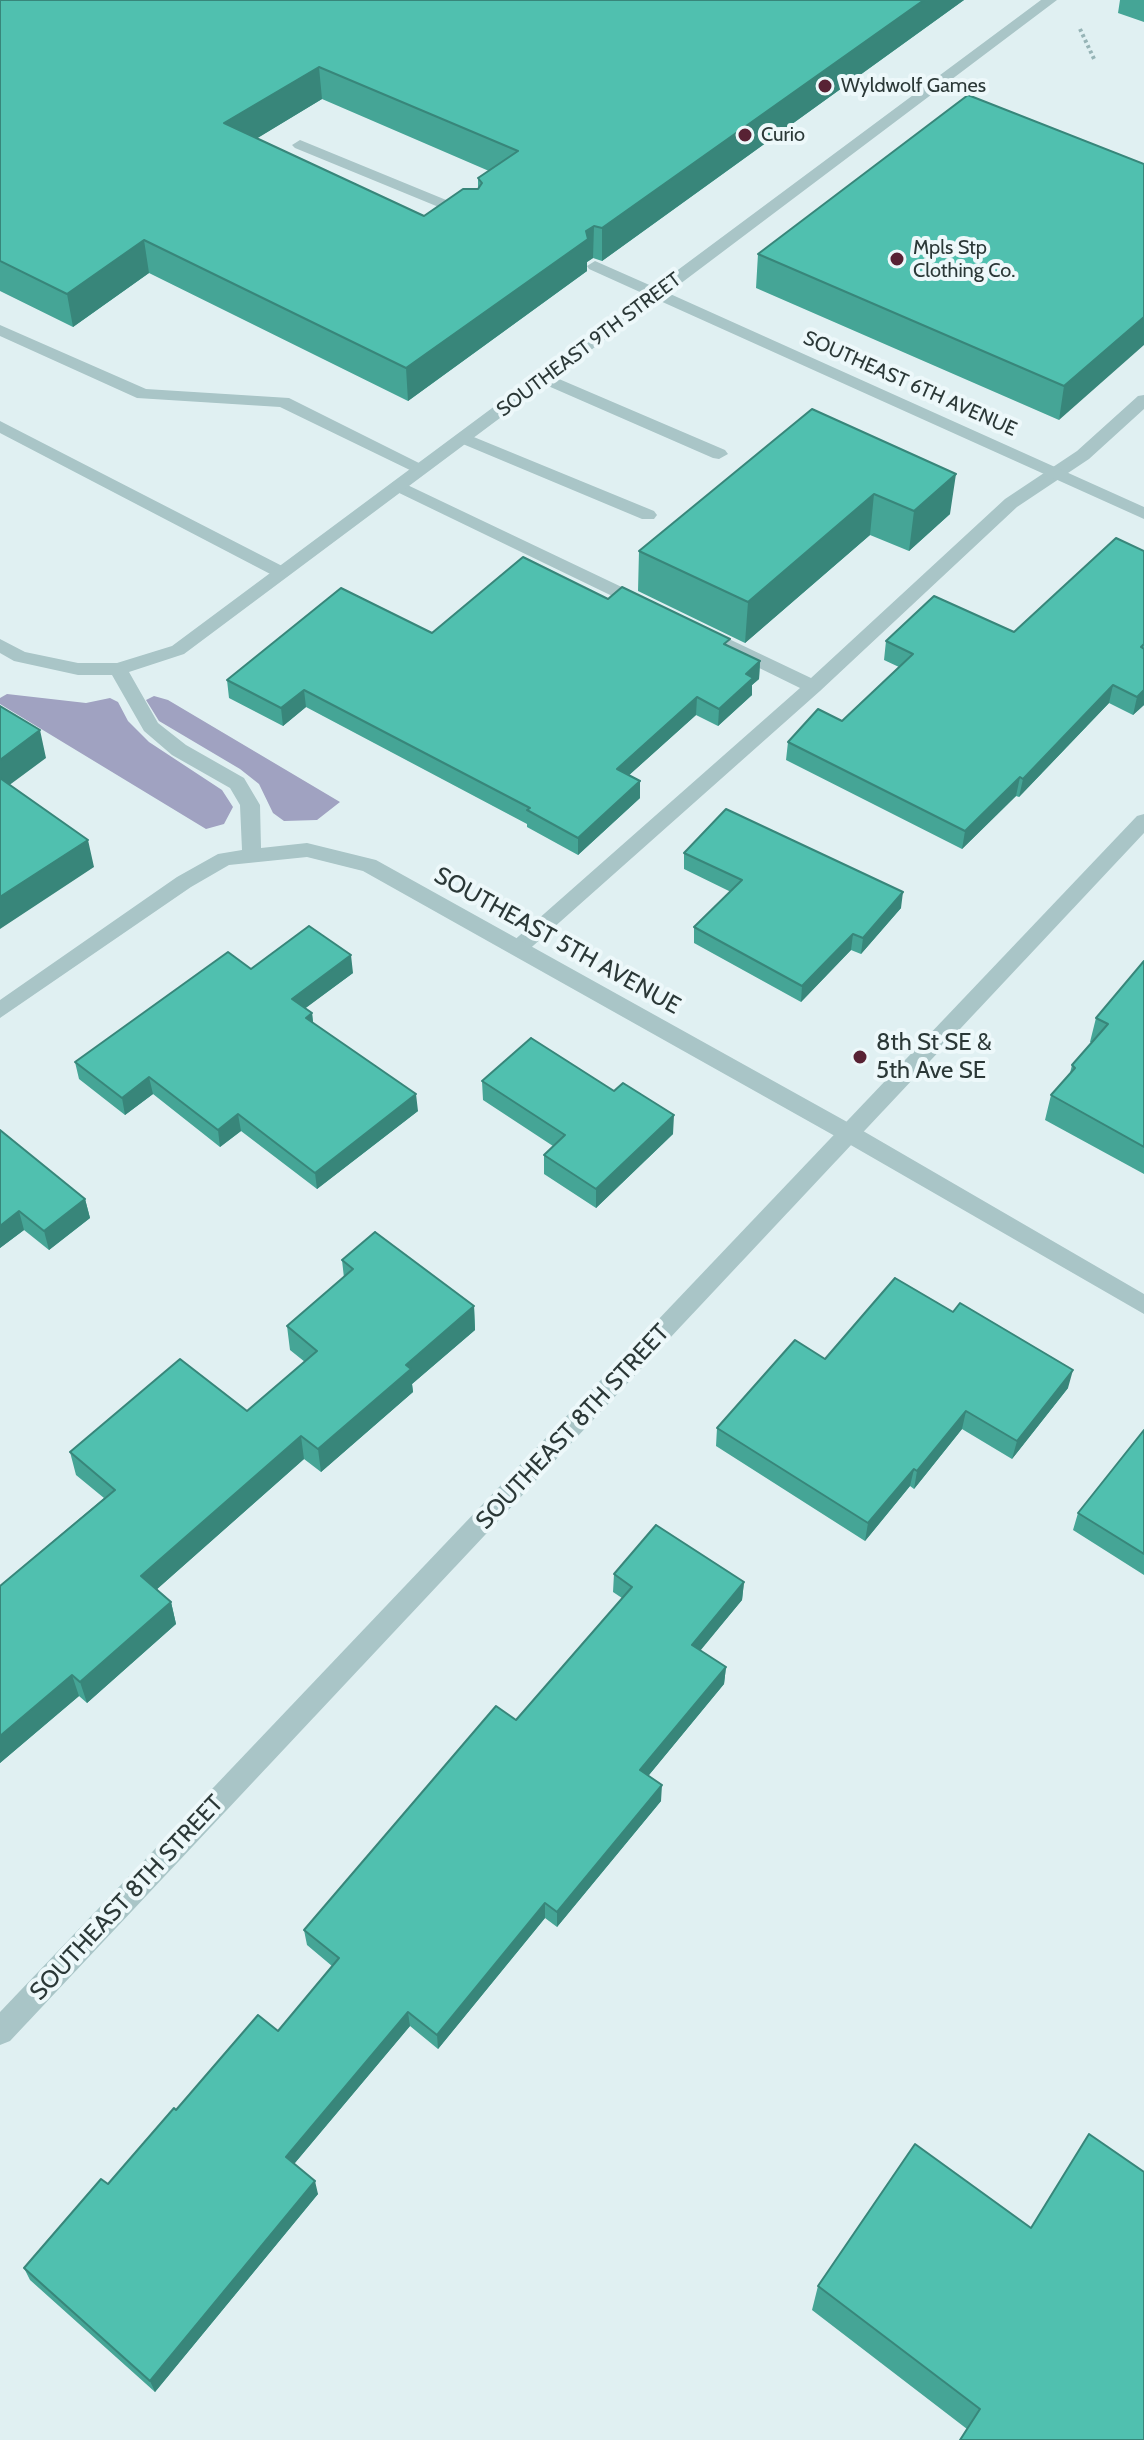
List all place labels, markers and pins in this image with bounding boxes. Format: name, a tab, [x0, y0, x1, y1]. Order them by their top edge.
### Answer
place label: Wyldwolf Games	[841, 74, 986, 98]
marker: Wyldwolf Games	[816, 77, 834, 95]
place label: Curio	[761, 123, 805, 147]
marker: Curio	[736, 126, 754, 144]
place label: Mpls Stp Clothing Co.	[913, 236, 1015, 283]
marker: Mpls Stp Clothing Co.	[888, 250, 906, 268]
place label: 8th St SE & 5th Ave SE	[876, 1029, 992, 1085]
marker: 8th St SE & 5th Ave SE	[851, 1048, 869, 1066]

